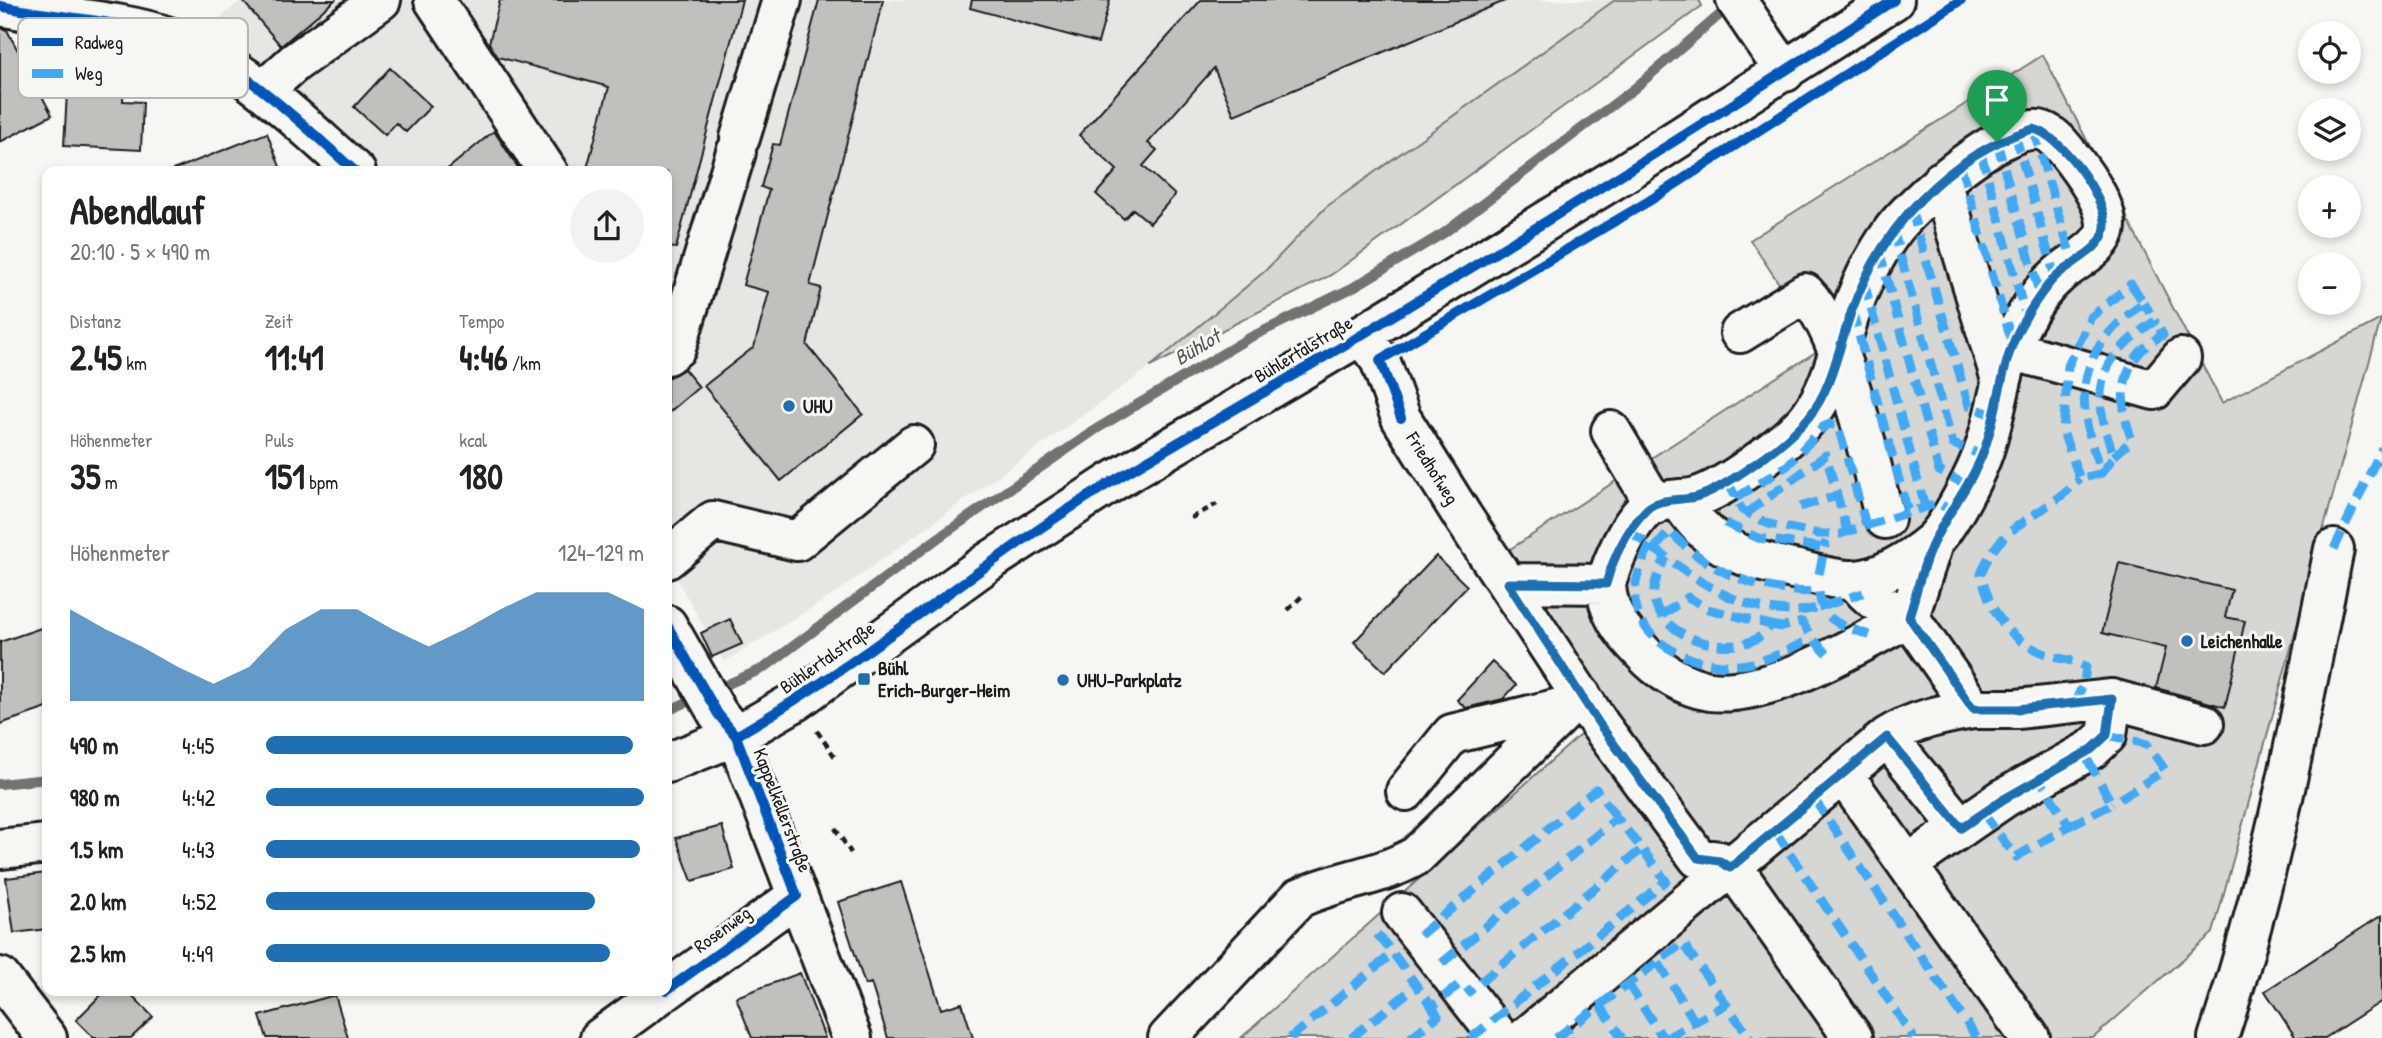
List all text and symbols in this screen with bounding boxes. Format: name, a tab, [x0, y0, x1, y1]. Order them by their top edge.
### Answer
legend	[18, 18, 248, 98]
map controls	[2298, 21, 2361, 315]
button: locate	[2298, 21, 2361, 84]
text: Radweg	[75, 29, 123, 55]
text: Weg	[75, 60, 103, 86]
pin	[1967, 70, 2027, 142]
icon: arrive	[1978, 81, 2016, 119]
button: layers	[2298, 98, 2361, 161]
button: +	[2298, 175, 2361, 238]
text: Abendlauf	[70, 184, 205, 236]
button: share	[570, 189, 644, 263]
text: 20:10 · 5 × 490 m	[70, 236, 210, 267]
button: −	[2298, 252, 2361, 315]
text: Distanz	[70, 308, 121, 334]
text: Zeit	[265, 308, 293, 334]
text: Tempo	[459, 308, 505, 334]
street label: Bühlertalstraße	[1249, 309, 1357, 389]
water label: Bühlot	[1168, 320, 1228, 372]
text: 2.45	[70, 334, 122, 381]
text: 11:41	[265, 334, 324, 381]
text: 4:46	[459, 334, 508, 381]
text: km	[122, 350, 147, 376]
text: /km	[508, 350, 541, 376]
place label: UHU	[803, 393, 833, 419]
marker: UHU	[781, 398, 797, 414]
street label: Friedhofweg	[1400, 426, 1465, 509]
text: Höhenmeter	[70, 427, 153, 453]
text: Puls	[265, 427, 294, 453]
text: kcal	[459, 427, 487, 453]
text: 35	[70, 453, 101, 500]
text: 151	[265, 453, 305, 500]
text: 180	[459, 453, 503, 500]
text: m	[101, 469, 118, 495]
text: bpm	[305, 469, 338, 495]
text: Höhenmeter	[70, 537, 170, 568]
text: 124–129 m	[558, 537, 644, 568]
street label: Bühlertalstraße	[774, 614, 880, 699]
place label: Leichenhalle	[2201, 628, 2283, 654]
marker: Leichenhalle	[2179, 633, 2195, 649]
place label: Bühl Erich-Burger-Heim	[878, 655, 1010, 704]
place label: UHU-Parkplatz	[1077, 667, 1182, 694]
marker: Bühl Erich-Burger-Heim	[856, 671, 872, 687]
marker: UHU-Parkplatz	[1055, 672, 1071, 688]
text: 490 m	[70, 730, 118, 761]
text: 4:45	[182, 730, 214, 761]
street label: Kappelkellerstraße	[747, 744, 819, 876]
text: 980 m	[70, 782, 120, 813]
text: 4:42	[182, 782, 215, 813]
text: 1.5 km	[70, 834, 123, 865]
text: 4:43	[182, 834, 215, 865]
text: 2.0 km	[70, 886, 126, 917]
text: 4:52	[182, 886, 216, 917]
street label: Rosenweg	[688, 900, 756, 958]
text: 2.5 km	[70, 938, 126, 969]
text: 4:49	[182, 938, 213, 969]

